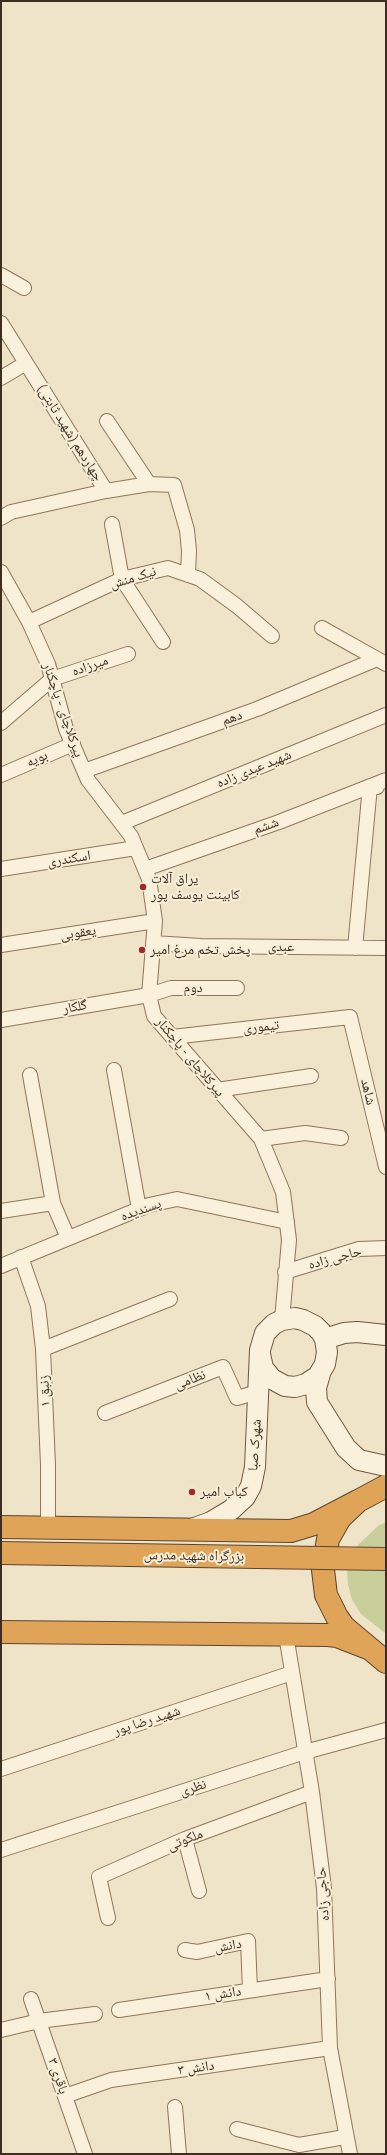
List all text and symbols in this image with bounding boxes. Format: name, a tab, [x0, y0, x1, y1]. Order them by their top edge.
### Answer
street label: چهاردهم (شهید ثابتی)	[34, 382, 106, 484]
street label: نیک منش	[108, 563, 158, 593]
street label: میرزاده	[70, 652, 110, 680]
street label: پیرکلاچای - پاچکنار	[39, 661, 87, 759]
street label: دهم	[220, 707, 244, 729]
street label: شهید عبدی زاده	[214, 746, 294, 792]
street label: بویه	[24, 747, 50, 771]
street label: ششم	[251, 814, 281, 838]
street label: اسکندری	[46, 847, 92, 871]
place label: یراق آلات کابینت یوسف پور	[151, 871, 240, 904]
marker: یراق آلات کابینت یوسف پور	[138, 882, 148, 892]
street label: یعقوبی	[59, 922, 97, 944]
street label: عبدی	[268, 938, 294, 956]
place label: پخش تخم مرغ امیر	[150, 942, 250, 958]
marker: پخش تخم مرغ امیر	[137, 945, 147, 955]
street label: دوم	[183, 980, 203, 996]
street label: گلکار	[61, 997, 89, 1017]
street label: پیرکلاچای - پاچکنار	[152, 1014, 228, 1100]
street label: تیموری	[242, 1017, 280, 1037]
street label: شاهد	[357, 1077, 379, 1107]
street label: پسندیده	[118, 1195, 164, 1225]
street label: حاجی زاده	[307, 1243, 363, 1273]
street label: نظامی	[172, 1366, 208, 1394]
street label: زنبق ۱	[36, 1375, 54, 1407]
street label: شهرک صبا	[245, 1418, 265, 1472]
place label: کباب امیر	[200, 1484, 248, 1500]
marker: کباب امیر	[187, 1487, 197, 1497]
street label: بزرگراه شهید مدرس	[144, 1547, 244, 1565]
street label: شهید رضا پور	[111, 1702, 183, 1740]
street label: نظری	[178, 1776, 208, 1800]
street label: ملکوتی	[165, 1825, 205, 1855]
street label: حاجی زاده	[313, 1866, 333, 1922]
street label: دانش	[213, 1935, 243, 1957]
street label: دانش ۱	[204, 1983, 242, 2005]
street label: باقری ۳	[44, 2056, 72, 2096]
street label: دانش ۳	[177, 2057, 215, 2079]

